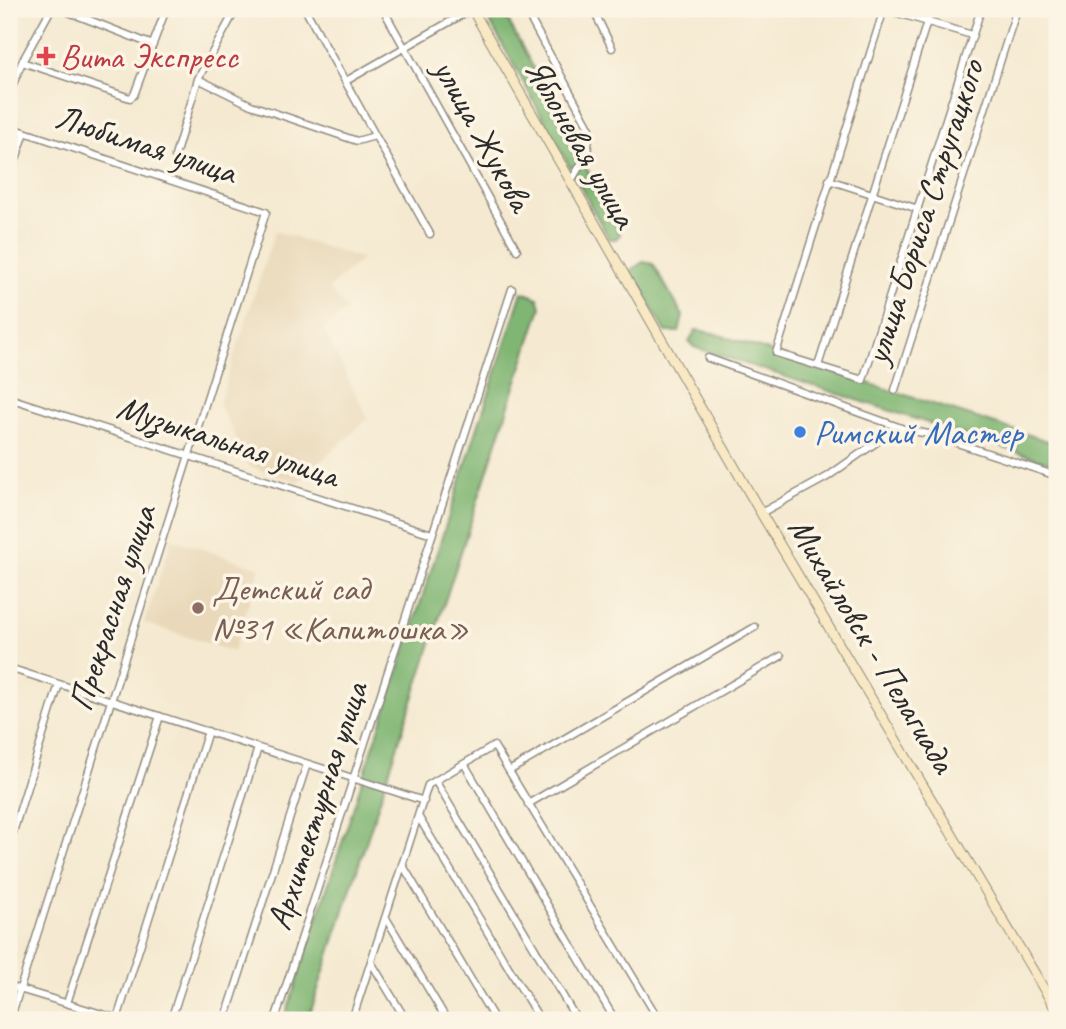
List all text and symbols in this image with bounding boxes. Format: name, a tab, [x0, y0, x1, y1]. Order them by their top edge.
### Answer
place label: Вита Экспресс	[60, 34, 239, 79]
marker: Вита Экспресс	[38, 48, 54, 64]
street label: улица Жукова	[422, 49, 544, 221]
street label: Яблоневая улица	[514, 50, 649, 238]
street label: улица Бориса Стругацкого	[853, 53, 995, 372]
street label: Любимая улица	[50, 94, 245, 195]
street label: Музыкальная улица	[112, 384, 347, 499]
place label: Римский Мастер	[814, 410, 1025, 455]
marker: Римский Мастер	[792, 424, 808, 440]
street label: Прекрасная улица	[58, 497, 167, 716]
street label: Михайловск - Пелагиада	[778, 509, 967, 783]
place label: Детский сад №31 «Капитошка»	[212, 566, 469, 651]
marker: Детский сад №31 «Капитошка»	[190, 600, 206, 616]
street label: Архитектурная улица	[256, 675, 379, 935]

